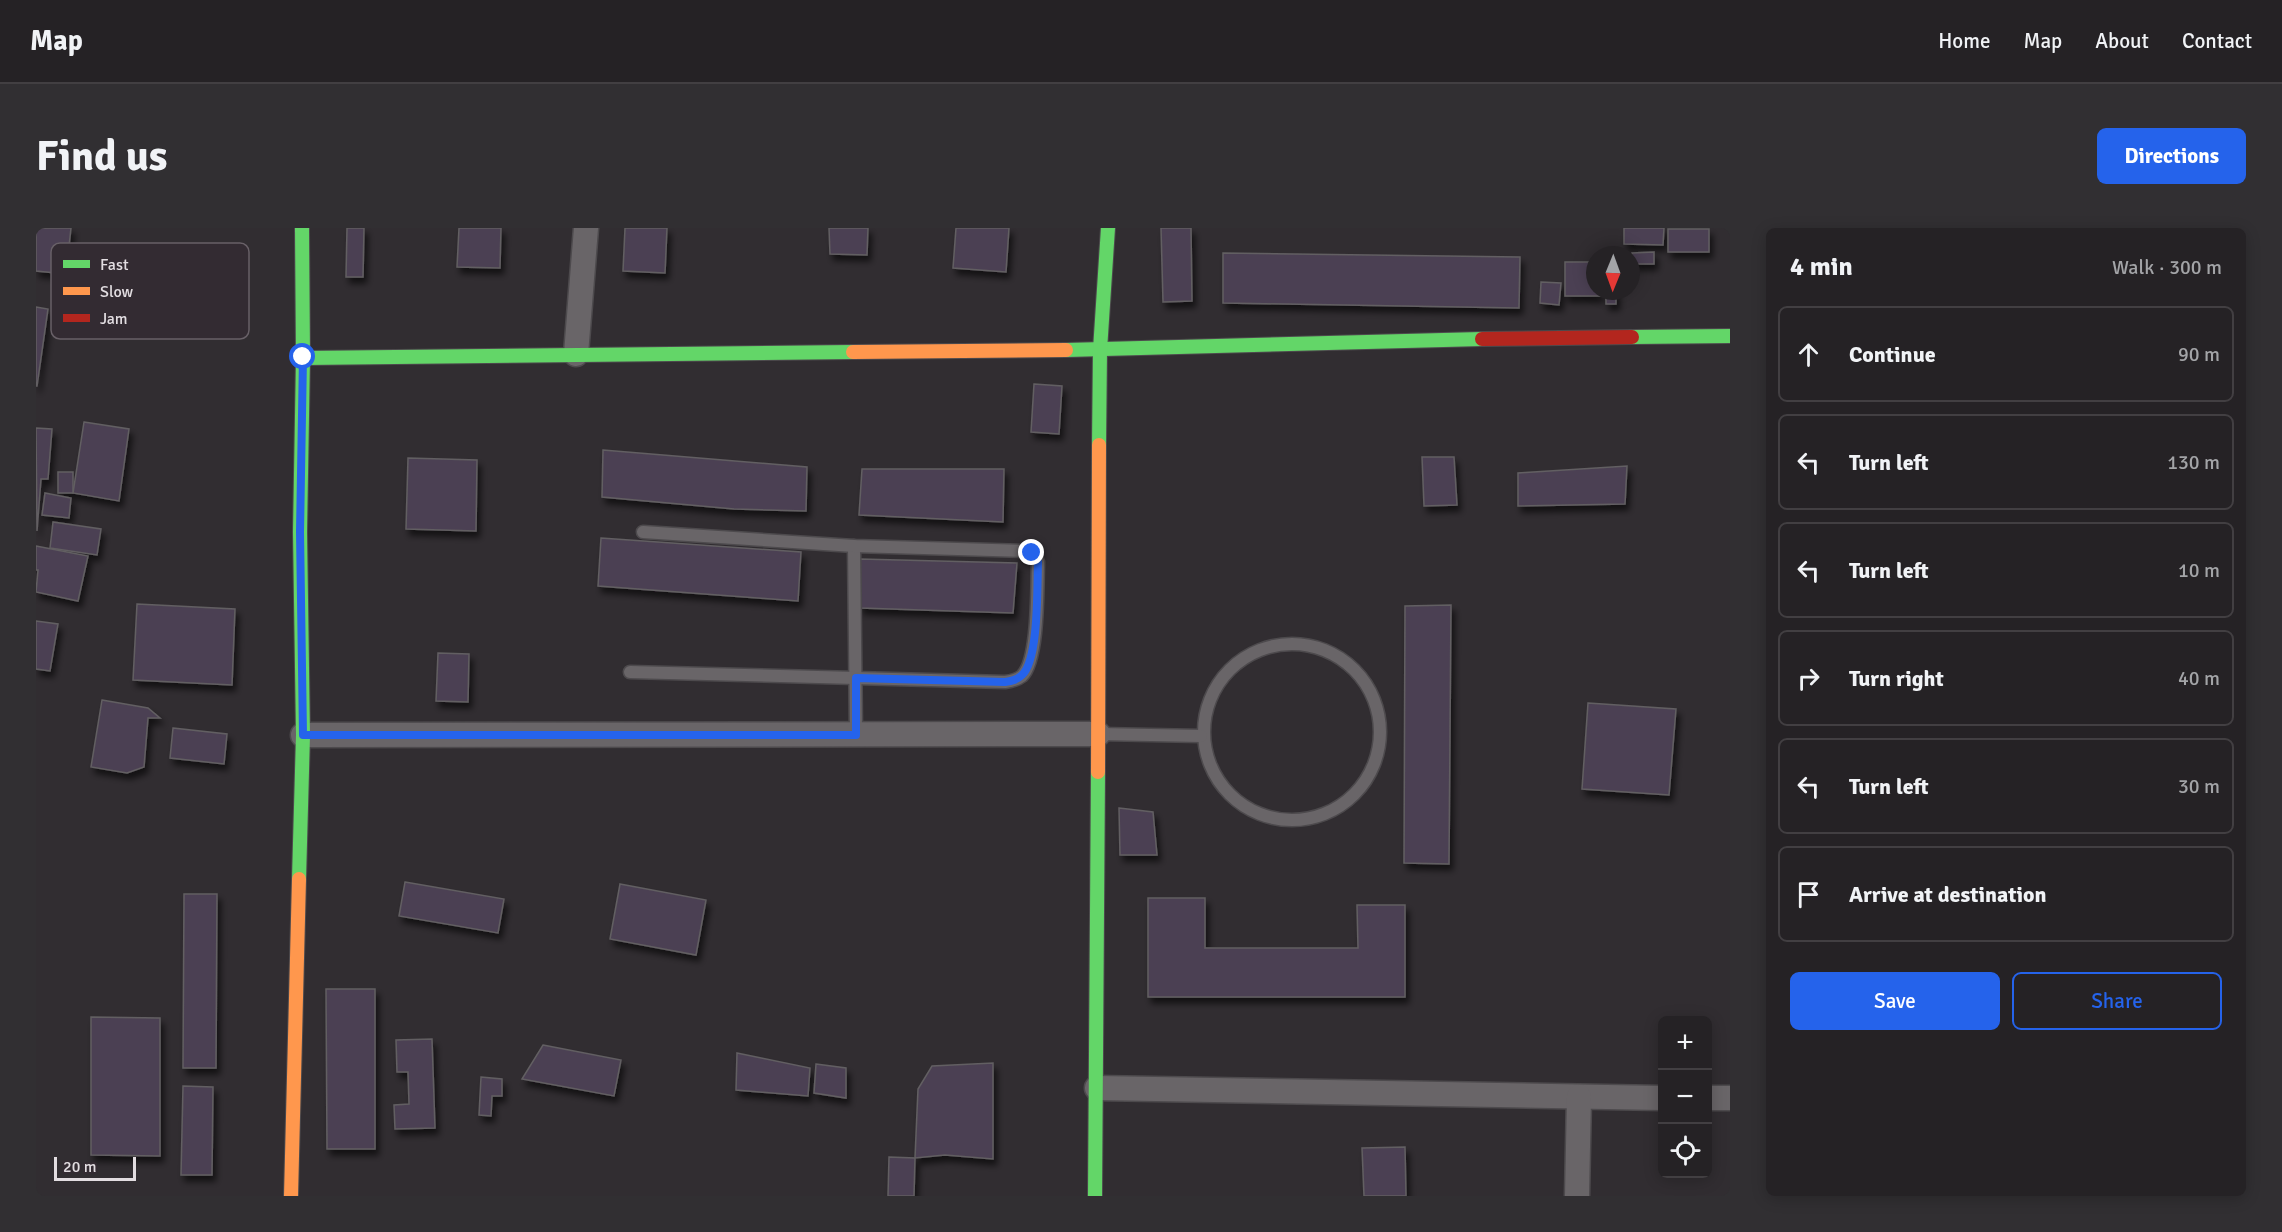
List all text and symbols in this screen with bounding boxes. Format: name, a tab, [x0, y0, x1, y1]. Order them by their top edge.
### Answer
text: Map	[30, 24, 83, 58]
text: Home	[1938, 28, 1991, 54]
text: Map	[2024, 28, 2062, 54]
text: About	[2095, 28, 2149, 54]
text: Contact	[2182, 28, 2252, 54]
button: Directions	[2097, 128, 2246, 184]
text: Find us	[36, 131, 167, 182]
legend	[51, 243, 249, 339]
north arrow	[1586, 246, 1640, 300]
text: 4 min	[1790, 251, 1853, 283]
text: Fast	[100, 255, 129, 275]
text: Walk · 300 m	[2112, 255, 2222, 280]
text: Slow	[100, 282, 134, 302]
text: Jam	[100, 309, 128, 329]
icon: ahead	[1792, 338, 1825, 371]
text: Continue	[1849, 341, 1936, 368]
text: 90 m	[2178, 342, 2220, 367]
route start	[289, 343, 315, 369]
icon: left	[1792, 446, 1825, 479]
text: Turn left	[1849, 449, 1929, 476]
text: 130 m	[2167, 450, 2220, 475]
route end	[1018, 539, 1044, 565]
icon: left	[1792, 554, 1825, 587]
text: Turn left	[1849, 557, 1929, 584]
text: 10 m	[2178, 558, 2220, 583]
icon: right	[1792, 662, 1825, 695]
text: Turn right	[1849, 665, 1944, 692]
text: 40 m	[2178, 666, 2220, 691]
icon: left	[1792, 770, 1825, 803]
text: Turn left	[1849, 773, 1929, 800]
text: 30 m	[2178, 774, 2220, 799]
icon: arrive	[1792, 878, 1825, 911]
text: Arrive at destination	[1849, 881, 2046, 908]
button: Save	[1790, 972, 2000, 1030]
button: Share	[2012, 972, 2222, 1030]
map controls	[1658, 1016, 1712, 1178]
button: +	[1658, 1016, 1712, 1070]
button: −	[1658, 1070, 1712, 1124]
button: locate	[1658, 1124, 1712, 1178]
scale bar	[54, 1154, 136, 1182]
text: 20 m	[63, 1157, 97, 1177]

